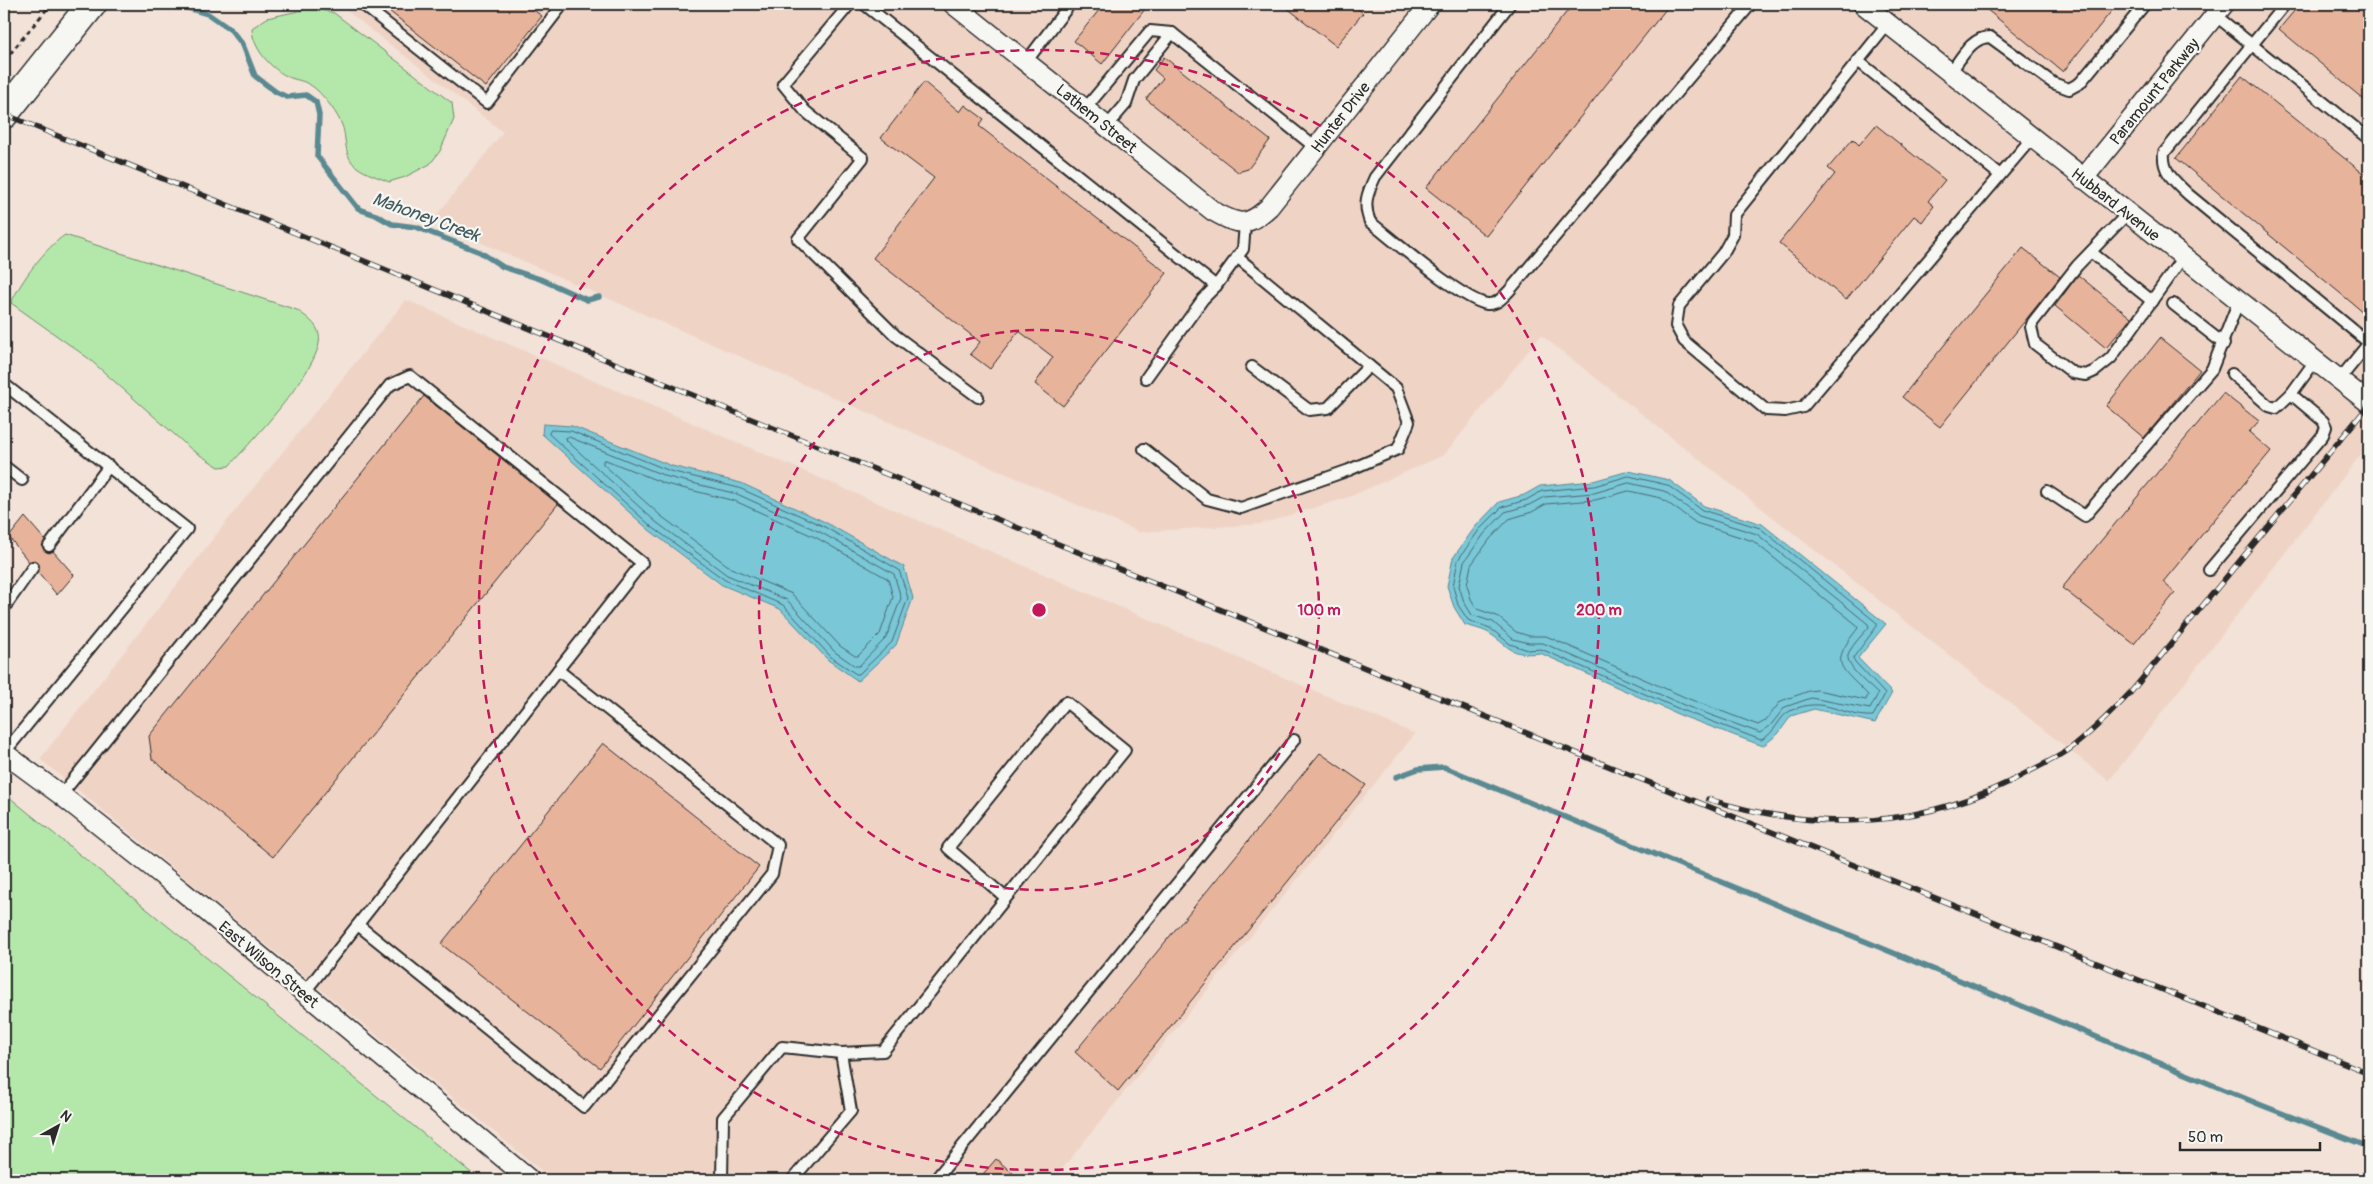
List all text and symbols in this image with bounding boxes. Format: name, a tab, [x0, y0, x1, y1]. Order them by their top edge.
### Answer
street label: Paramount Parkway	[2106, 34, 2204, 149]
street label: Hunter Drive	[1307, 78, 1375, 157]
street label: Lathem Street	[1052, 80, 1141, 158]
street label: Hubbard Avenue	[2067, 164, 2164, 246]
water label: Mahoney Creek	[369, 187, 484, 248]
centre of rings	[1030, 601, 1048, 619]
text: 100 m	[1298, 601, 1340, 620]
text: 200 m	[1576, 601, 1622, 620]
street label: East Wilson Street	[214, 917, 323, 1013]
north arrow	[32, 1102, 82, 1152]
text: N	[57, 1107, 75, 1126]
scale bar	[2180, 1119, 2320, 1151]
text: 50 m	[2188, 1128, 2223, 1147]

